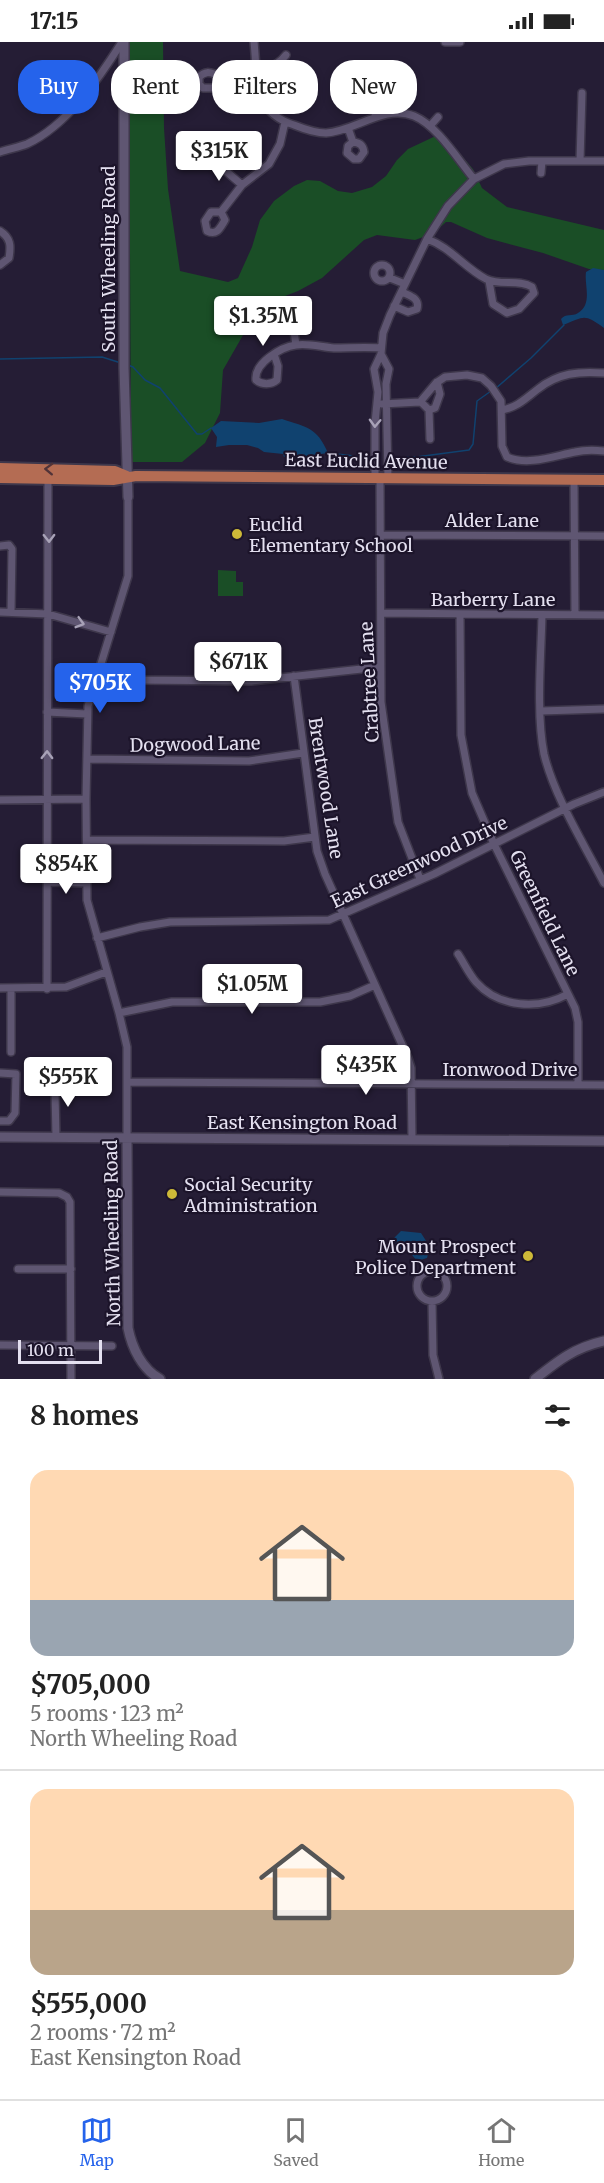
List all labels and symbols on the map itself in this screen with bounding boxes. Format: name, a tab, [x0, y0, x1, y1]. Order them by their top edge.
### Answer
pin: $315K	[177, 131, 261, 182]
street label: South Wheeling Road	[97, 165, 120, 352]
pin: $1.35M	[214, 296, 312, 347]
one-way arrow	[369, 418, 382, 427]
street label: East Euclid Avenue	[284, 448, 448, 474]
one-way arrow	[44, 463, 53, 475]
street label: Alder Lane	[444, 509, 539, 532]
place label: Euclid Elementary School	[249, 513, 413, 557]
marker: Euclid Elementary School	[230, 527, 244, 541]
one-way arrow	[42, 533, 55, 542]
street label: Barberry Lane	[431, 588, 555, 611]
one-way arrow	[74, 616, 85, 628]
street label: Crabtree Lane	[354, 621, 384, 743]
pin: $671K	[196, 642, 280, 693]
pin: $705K	[58, 663, 142, 714]
street label: Brentwood Lane	[303, 716, 349, 860]
street label: Dogwood Lane	[129, 731, 261, 757]
one-way arrow	[41, 751, 53, 760]
street label: East Greenwood Drive	[327, 811, 511, 913]
pin: $854K	[24, 844, 108, 895]
street label: Greenfield Lane	[505, 846, 585, 980]
pin: $1.05M	[203, 964, 301, 1015]
pin: $435K	[324, 1045, 408, 1096]
pin: $555K	[26, 1057, 110, 1108]
street label: Ironwood Drive	[442, 1058, 578, 1081]
street label: East Kensington Road	[207, 1111, 397, 1134]
street label: North Wheeling Road	[99, 1139, 125, 1326]
place label: Social Security Administration	[183, 1173, 318, 1217]
marker: Social Security Administration	[165, 1187, 179, 1201]
place label: Mount Prospect Police Department	[355, 1235, 516, 1279]
marker: Mount Prospect Police Department	[521, 1249, 535, 1263]
scale bar	[18, 1337, 102, 1364]

